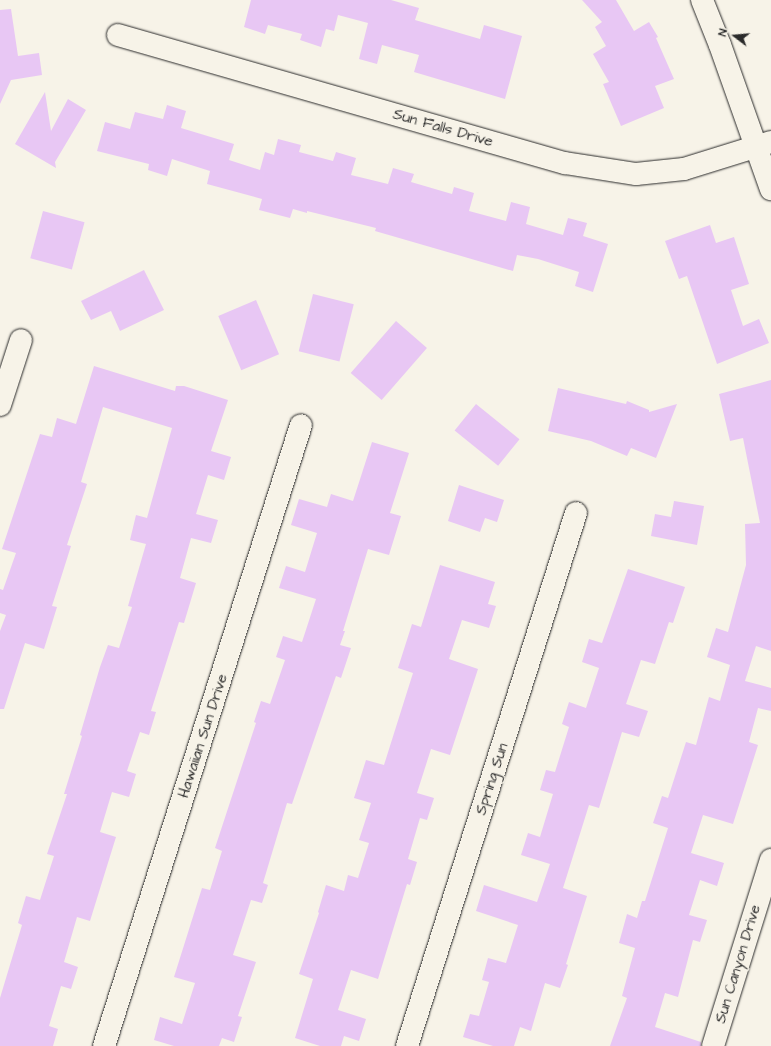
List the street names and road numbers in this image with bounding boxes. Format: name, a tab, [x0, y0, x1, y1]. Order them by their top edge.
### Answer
street label: Sun Falls Drive	[391, 105, 495, 151]
street label: Hawaiian Sun Drive	[174, 672, 232, 800]
street label: Spring Sun	[472, 741, 512, 817]
street label: Sun Canyon Drive	[711, 903, 765, 1025]

